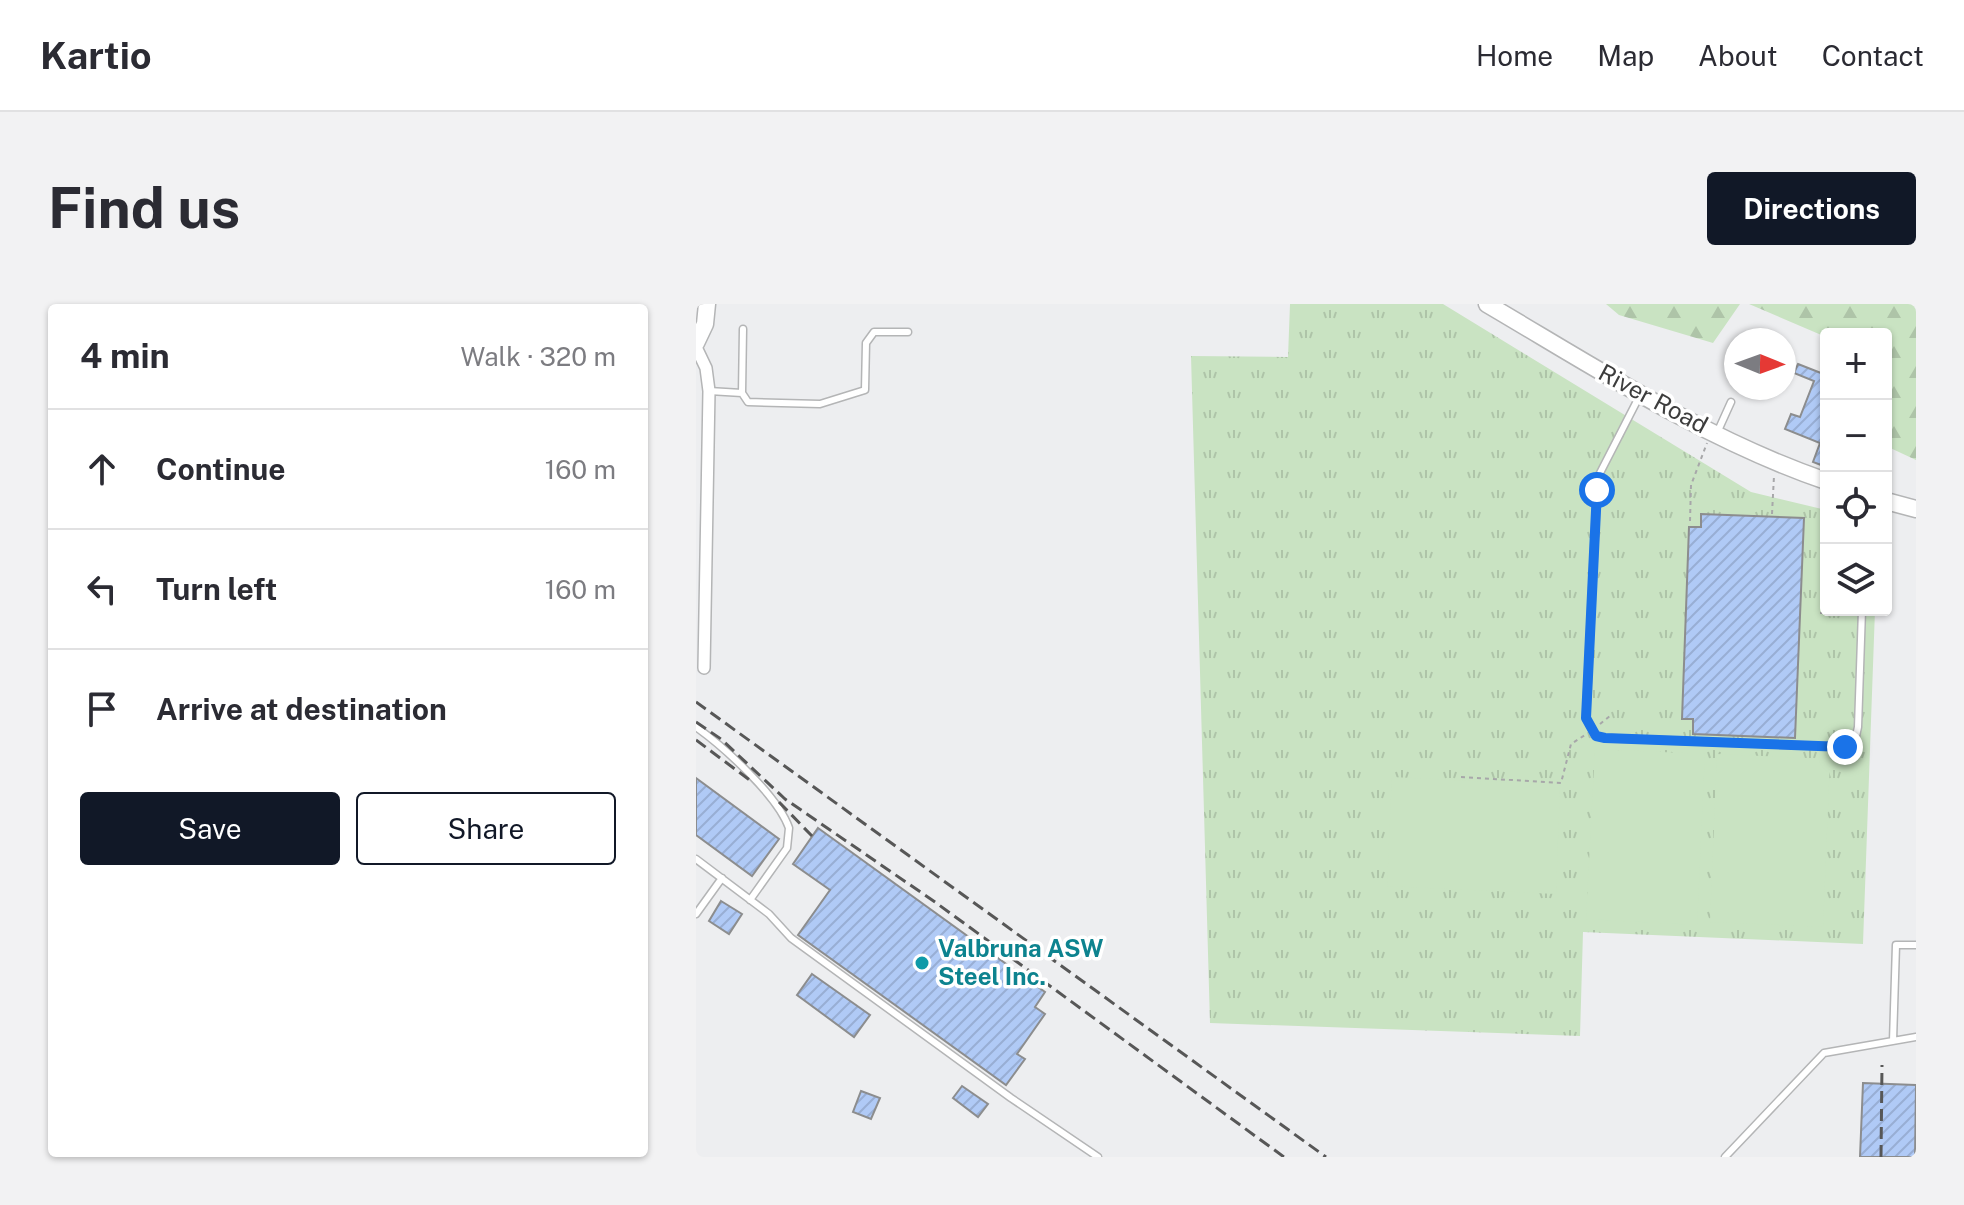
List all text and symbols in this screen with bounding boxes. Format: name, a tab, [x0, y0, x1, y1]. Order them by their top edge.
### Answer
text: Kartio	[40, 33, 152, 78]
text: Home	[1476, 39, 1553, 72]
text: Map	[1597, 39, 1654, 72]
text: About	[1698, 39, 1778, 72]
text: Contact	[1822, 39, 1924, 72]
button: Directions	[1707, 172, 1916, 245]
text: Find us	[48, 175, 240, 241]
north arrow	[1724, 328, 1796, 400]
map controls	[1820, 328, 1892, 616]
button: +	[1820, 328, 1892, 400]
text: 4 min	[80, 336, 170, 376]
text: Walk · 320 m	[461, 341, 616, 372]
street label: River Road	[1594, 358, 1713, 439]
button: −	[1820, 400, 1892, 472]
icon: ahead	[80, 447, 124, 491]
text: Continue	[156, 451, 286, 487]
text: 160 m	[545, 454, 616, 485]
route start	[1579, 472, 1615, 508]
button: locate	[1820, 472, 1892, 544]
button: layers	[1820, 544, 1892, 616]
icon: left	[80, 567, 124, 611]
text: Turn left	[156, 571, 277, 607]
text: 160 m	[545, 574, 616, 605]
icon: arrive	[80, 687, 124, 731]
text: Arrive at destination	[156, 691, 447, 727]
route end	[1827, 729, 1863, 765]
button: Save	[80, 792, 340, 865]
button: Share	[356, 792, 616, 865]
place label: Valbruna ASW Steel Inc.	[938, 934, 1103, 990]
marker: Valbruna ASW Steel Inc.	[913, 954, 931, 972]

